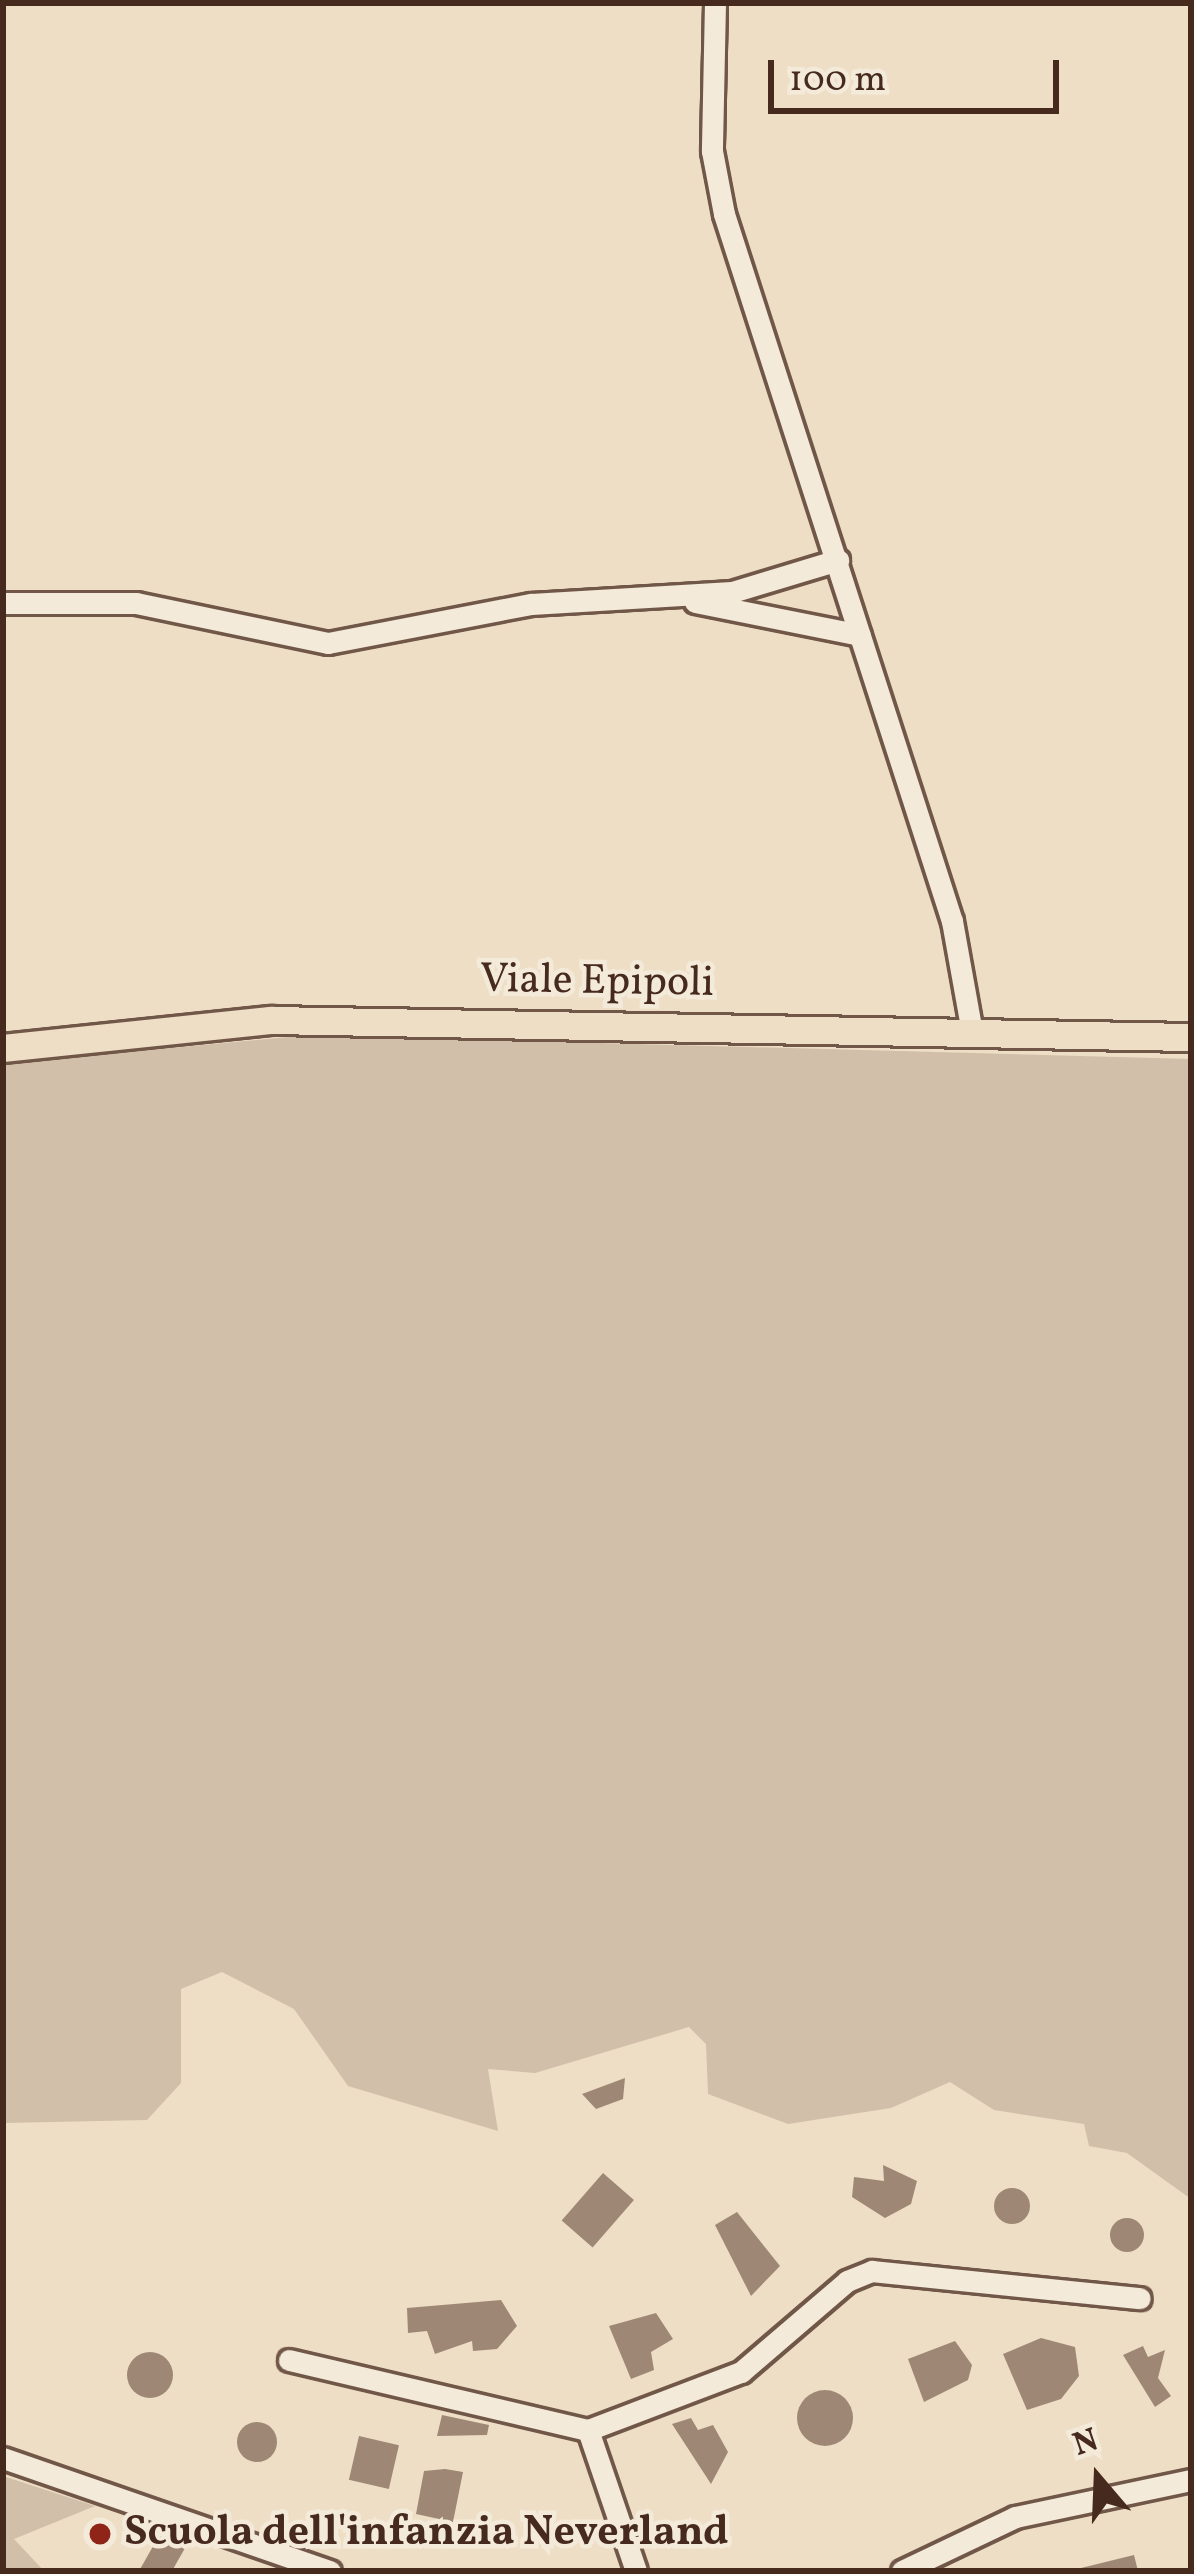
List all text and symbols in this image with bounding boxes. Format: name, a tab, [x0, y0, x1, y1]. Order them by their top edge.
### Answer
scale bar	[774, 36, 1065, 110]
text: 100 m	[789, 56, 886, 106]
street label: Viale Epipoli	[479, 956, 715, 1010]
north arrow	[1038, 2418, 1158, 2538]
text: N	[1067, 2418, 1105, 2470]
place label: Scuola dell'infanzia Neverland	[124, 2509, 729, 2559]
marker: Scuola dell'infanzia Neverland	[87, 2521, 113, 2547]

